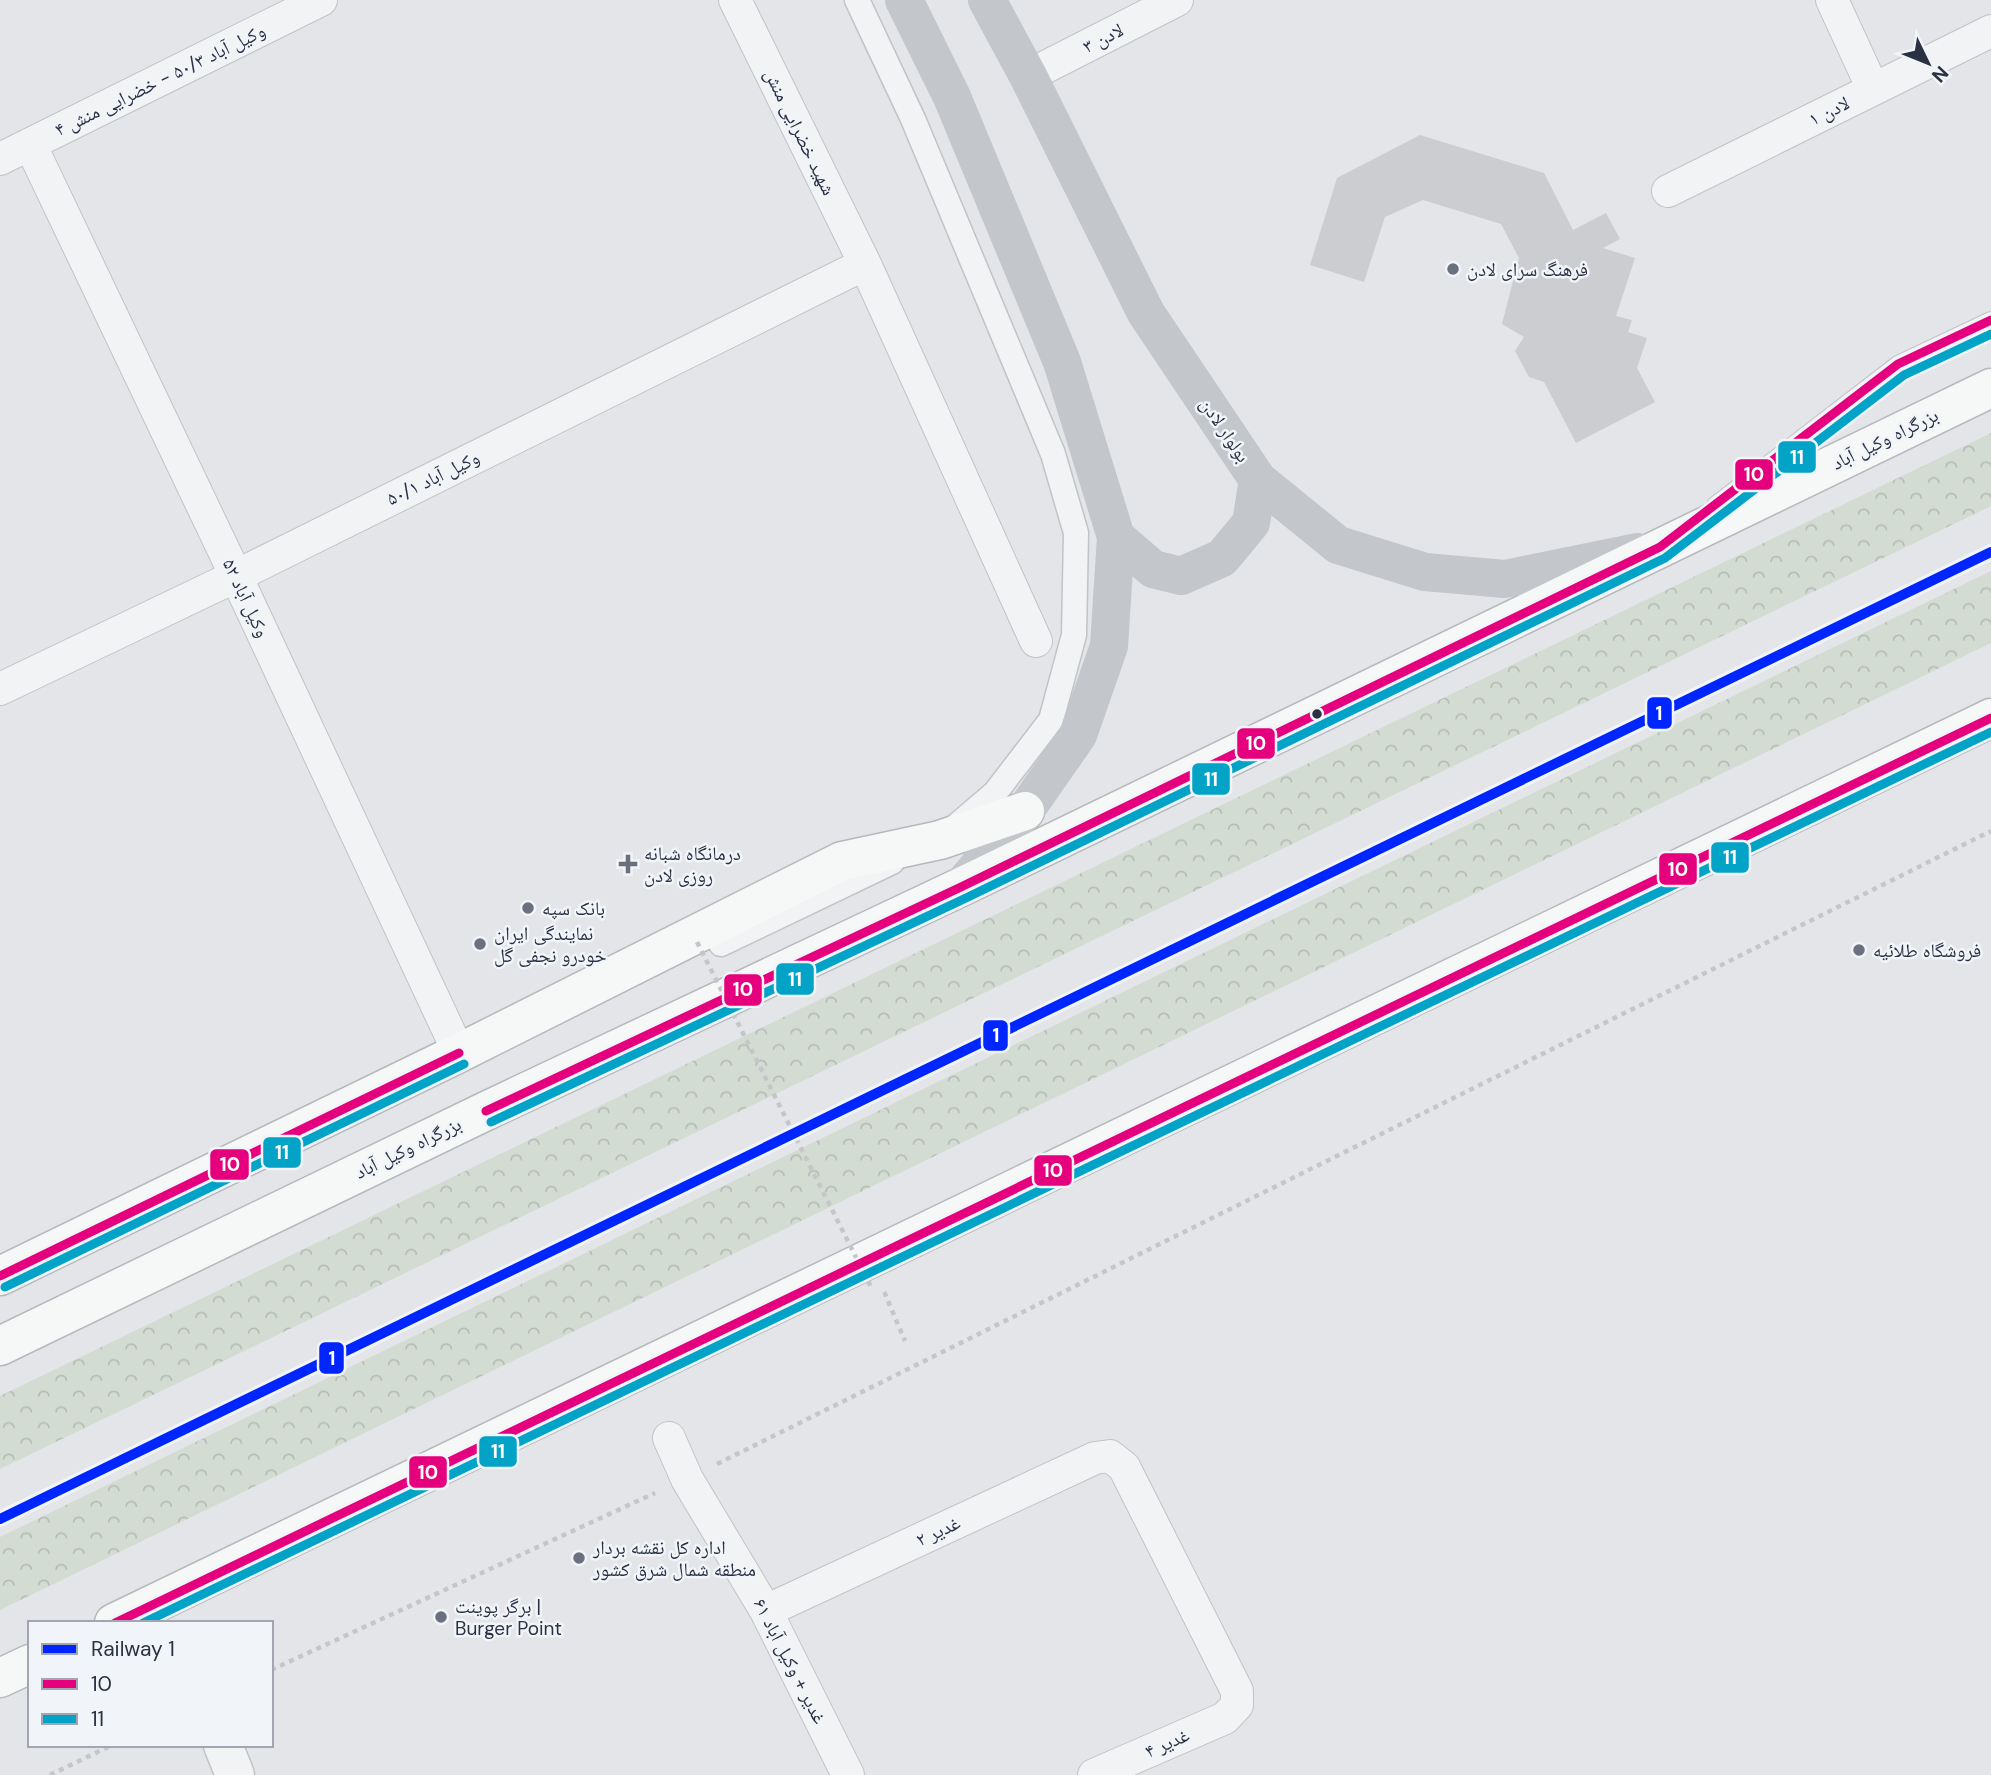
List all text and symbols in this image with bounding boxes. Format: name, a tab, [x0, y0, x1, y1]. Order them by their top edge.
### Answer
street label: لادن ۳	[1078, 17, 1128, 59]
street label: وکیل آباد ۵۰/۳ - خضرایی منش ۴	[50, 18, 270, 142]
north arrow	[1893, 28, 1963, 98]
text: N	[1926, 61, 1954, 88]
street label: شهید خضرایی منش	[759, 65, 841, 199]
street label: لادن ۱	[1804, 90, 1854, 132]
place label: فرهنگ سرای لادن	[1467, 257, 1588, 282]
marker: فرهنگ سرای لادن	[1445, 261, 1461, 277]
street label: بولوار لادن	[1194, 393, 1256, 467]
street label: بزرگراه وکیل آباد	[1828, 402, 1942, 476]
line badge: 11	[1777, 440, 1817, 474]
street label: وکیل آباد ۵۰/۱	[382, 445, 484, 511]
text: 11	[1790, 445, 1804, 470]
line badge: 10	[1734, 458, 1774, 491]
text: 10	[1744, 462, 1764, 487]
street label: ۵۲ وکیل آباد	[217, 554, 275, 642]
line badge: 1	[1646, 696, 1673, 730]
text: 1	[1656, 701, 1662, 726]
unlabelled marker	[1310, 707, 1324, 721]
line badge: 10	[1236, 727, 1276, 760]
text: 10	[1246, 731, 1266, 756]
line badge: 11	[1191, 762, 1231, 796]
text: 11	[1204, 767, 1218, 792]
place label: درمانگاه شبانه روزی لادن	[644, 841, 741, 888]
line badge: 11	[1710, 841, 1750, 874]
text: 11	[1723, 845, 1737, 870]
line badge: 10	[1658, 852, 1698, 886]
marker: درمانگاه شبانه روزی لادن	[618, 854, 638, 874]
text: 10	[1668, 857, 1688, 882]
place label: بانک سپه	[542, 896, 605, 921]
marker: بانک سپه	[520, 900, 536, 916]
place label: نمایندگی ایران خودرو نجفی گل	[494, 921, 607, 968]
marker: نمایندگی ایران خودرو نجفی گل	[472, 936, 488, 952]
place label: فروشگاه طلائیه	[1873, 938, 1981, 963]
marker: فروشگاه طلائیه	[1851, 942, 1867, 958]
line badge: 11	[775, 962, 815, 996]
text: 11	[788, 967, 802, 992]
line badge: 10	[723, 973, 763, 1007]
text: 10	[733, 977, 753, 1002]
line badge: 1	[982, 1019, 1009, 1052]
text: 1	[993, 1023, 999, 1048]
street label: بزرگراه وکیل آباد	[351, 1111, 465, 1185]
line badge: 11	[262, 1136, 302, 1169]
text: 11	[275, 1140, 289, 1165]
line badge: 10	[209, 1148, 250, 1181]
text: 10	[220, 1152, 240, 1177]
line badge: 10	[1033, 1154, 1073, 1187]
text: 10	[1043, 1158, 1063, 1183]
line badge: 1	[318, 1341, 345, 1375]
text: 1	[329, 1346, 335, 1371]
line badge: 11	[478, 1435, 518, 1468]
text: 11	[491, 1439, 505, 1464]
line badge: 10	[408, 1455, 448, 1489]
text: 10	[418, 1460, 438, 1485]
street label: غدیر ۲	[912, 1510, 965, 1552]
place label: اداره کل نقشه بردار منطقه شمال شرق کشور	[592, 1535, 756, 1582]
marker: اداره کل نقشه بردار منطقه شمال شرق کشور	[571, 1550, 587, 1566]
place label: برگر پوینت | Burger Point	[455, 1594, 562, 1641]
street label: غدیر + وکیل آباد ۶۱	[748, 1594, 833, 1728]
marker: برگر پوینت | Burger Point	[433, 1609, 449, 1625]
legend	[28, 1621, 273, 1747]
text: Railway 1	[91, 1635, 175, 1663]
text: 10	[91, 1670, 112, 1698]
text: 11	[91, 1705, 104, 1733]
street label: غدیر ۴	[1141, 1722, 1194, 1764]

